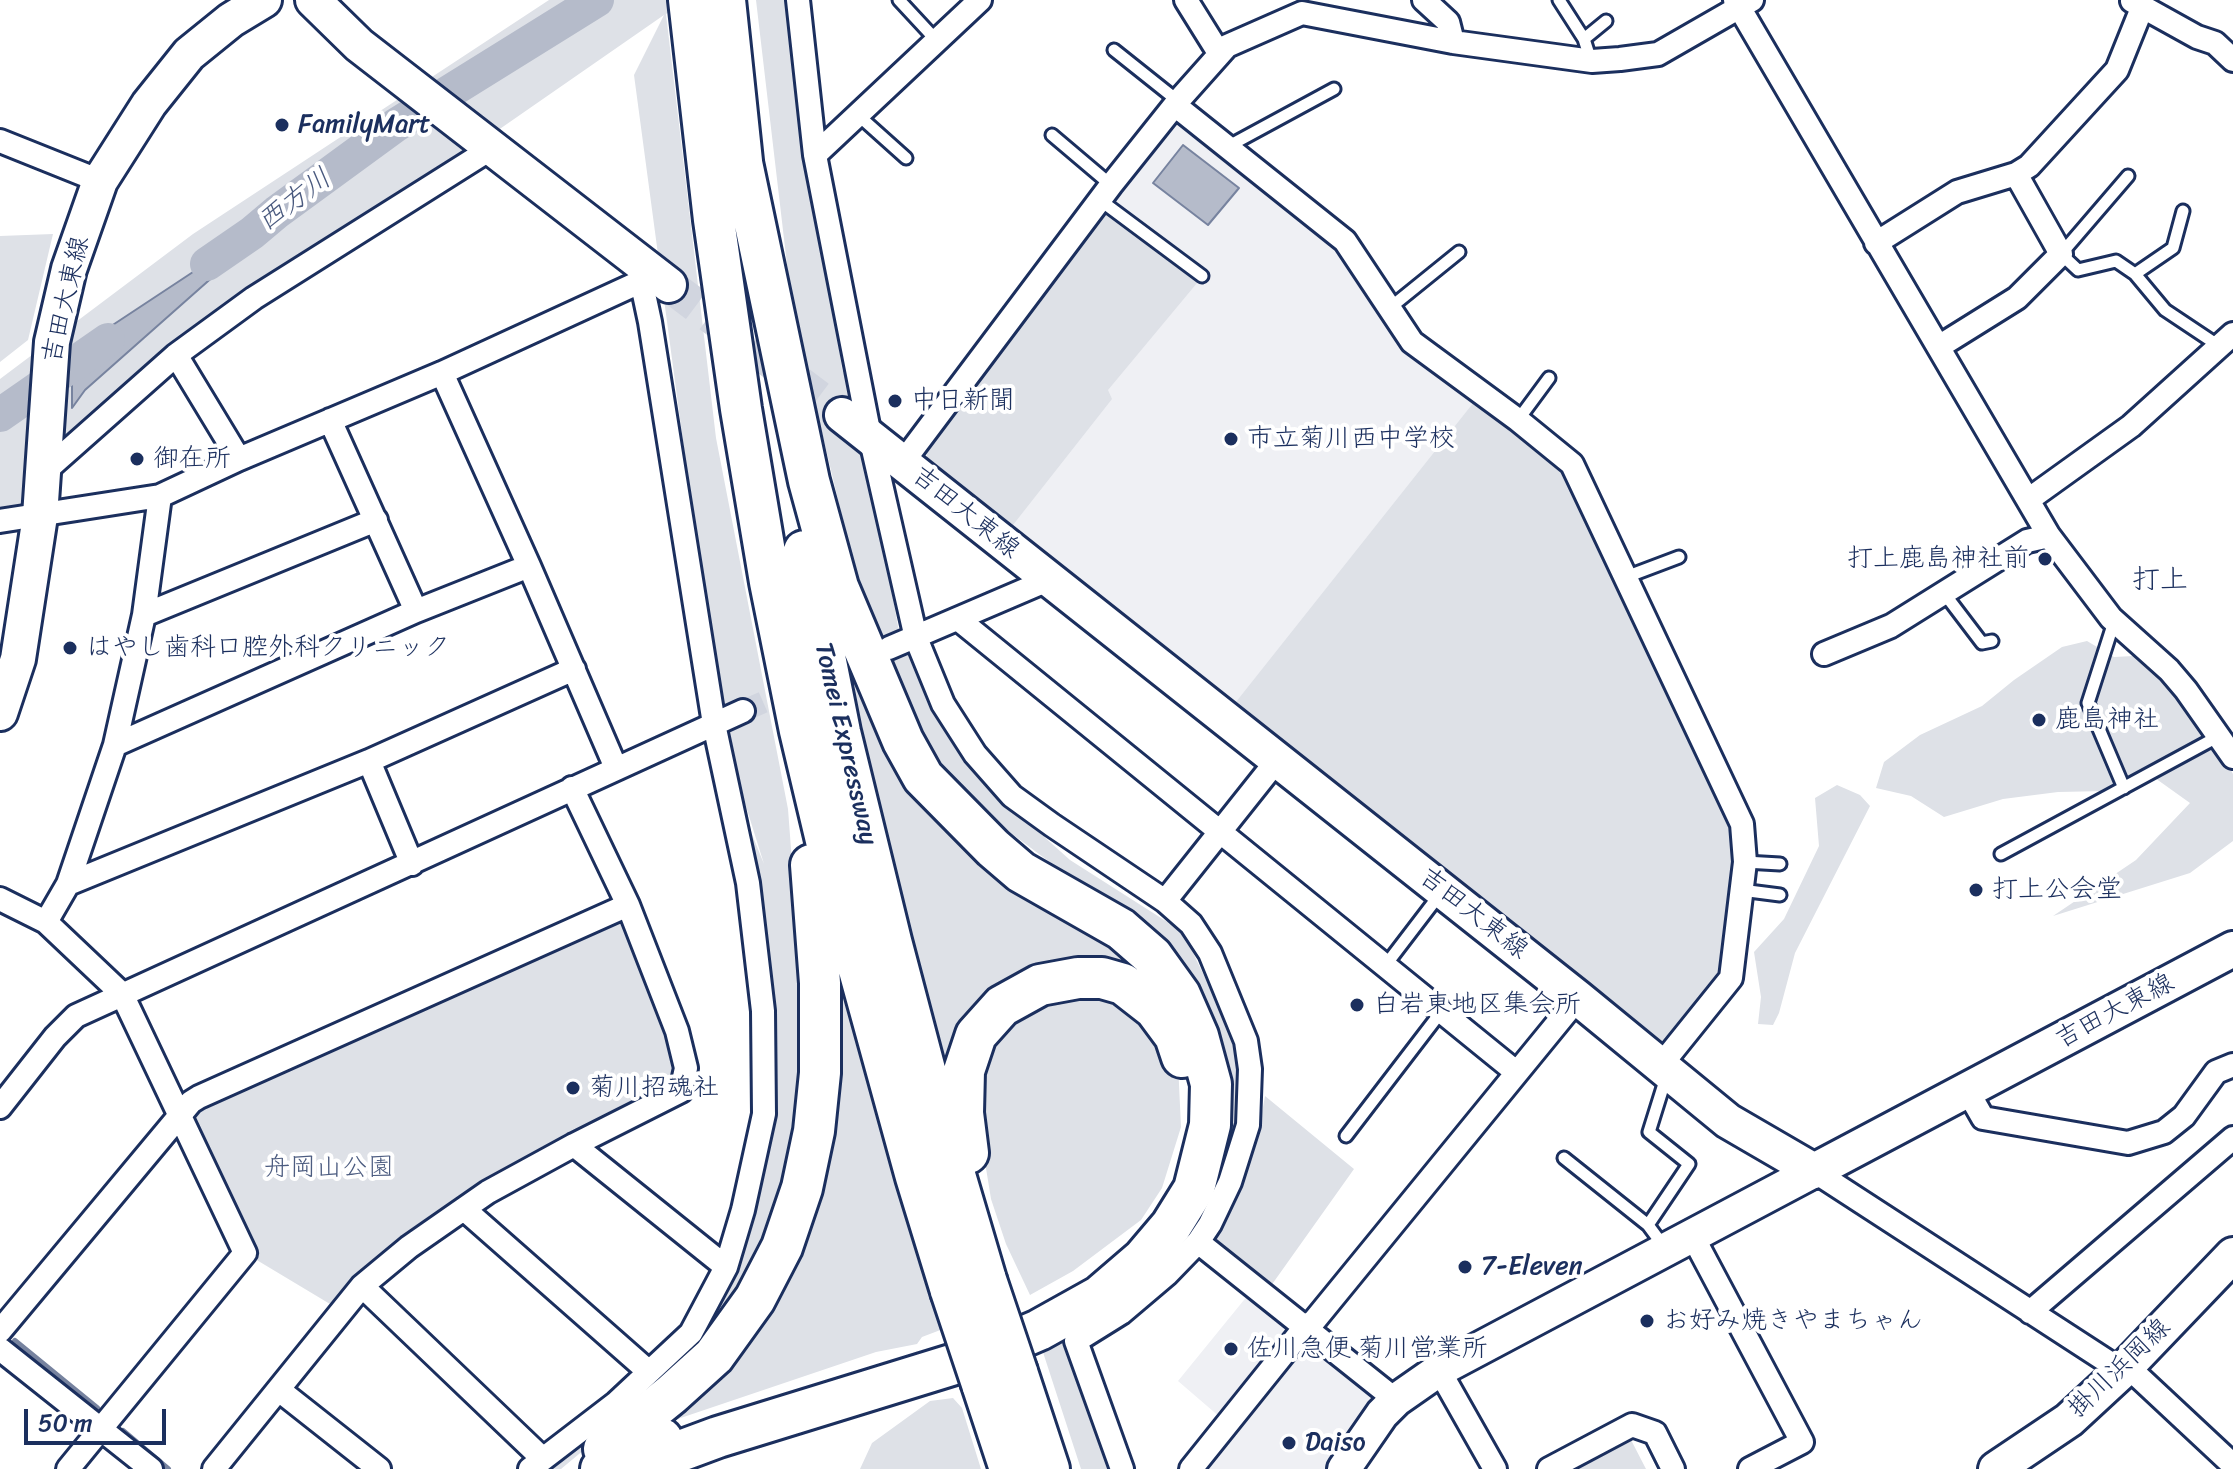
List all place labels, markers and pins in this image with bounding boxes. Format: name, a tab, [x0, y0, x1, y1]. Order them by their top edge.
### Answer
place label: FamilyMart	[298, 109, 430, 141]
marker: FamilyMart	[273, 116, 291, 134]
place label: 中日新聞	[911, 385, 1015, 417]
marker: 中日新聞	[886, 392, 904, 410]
place label: 市立菊川西中学校	[1247, 423, 1455, 455]
marker: 市立菊川西中学校	[1222, 430, 1240, 448]
place label: 御在所	[153, 443, 231, 475]
marker: 御在所	[128, 450, 146, 468]
place label: 打上鹿島神社前	[1847, 543, 2029, 575]
marker: 打上鹿島神社前	[2036, 550, 2054, 568]
place label: はやし歯科口腔外科クリニック	[86, 632, 450, 664]
marker: はやし歯科口腔外科クリニック	[61, 639, 79, 657]
place label: 鹿島神社	[2055, 704, 2159, 736]
marker: 鹿島神社	[2030, 711, 2048, 729]
place label: 打上公会堂	[1992, 874, 2122, 906]
marker: 打上公会堂	[1967, 881, 1985, 899]
place label: 白岩東地区集会所	[1373, 989, 1581, 1021]
marker: 白岩東地区集会所	[1348, 996, 1366, 1014]
place label: 菊川招魂社	[589, 1072, 719, 1104]
marker: 菊川招魂社	[564, 1079, 582, 1097]
place label: 7-Eleven	[1481, 1251, 1583, 1283]
marker: 7-Eleven	[1456, 1258, 1474, 1276]
place label: お好み焼きやまちゃん	[1663, 1305, 1923, 1337]
marker: お好み焼きやまちゃん	[1638, 1312, 1656, 1330]
place label: 佐川急便 菊川営業所	[1247, 1333, 1488, 1365]
marker: 佐川急便 菊川営業所	[1222, 1340, 1240, 1358]
place label: Daiso	[1305, 1427, 1366, 1459]
marker: Daiso	[1280, 1434, 1298, 1452]

